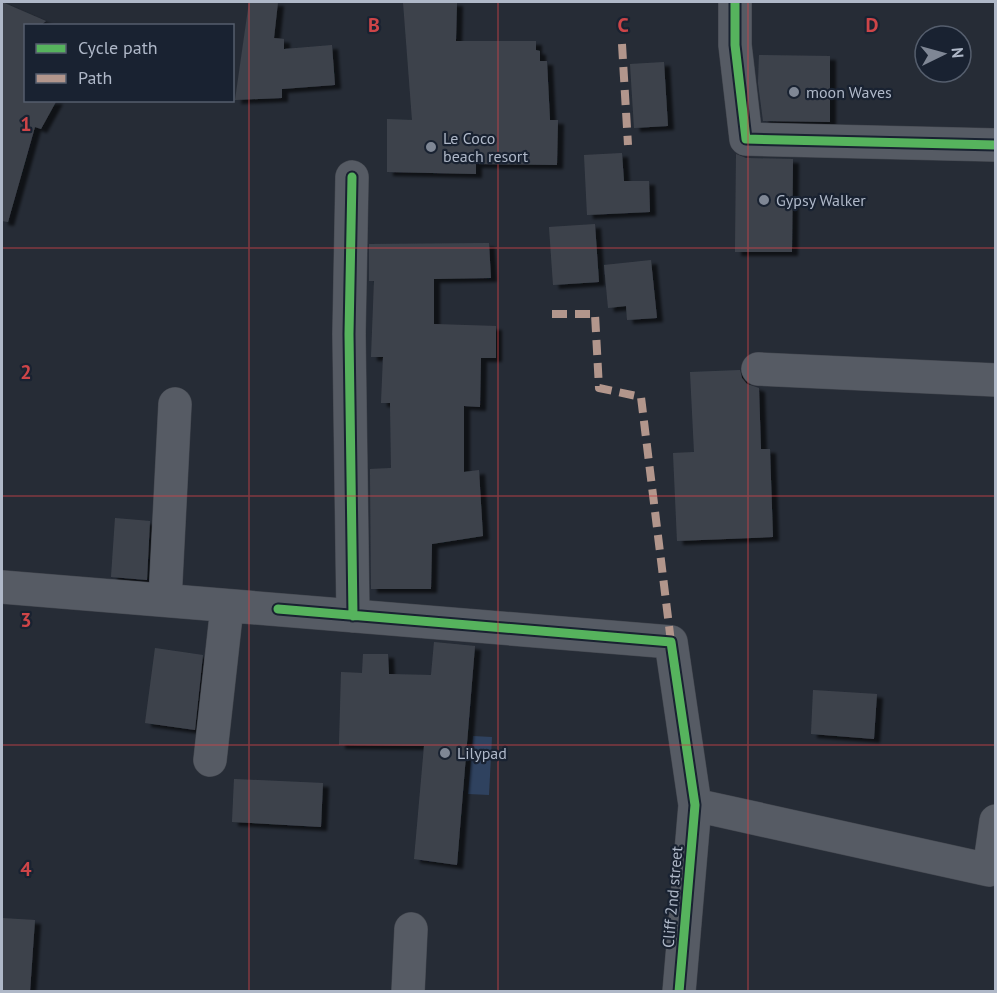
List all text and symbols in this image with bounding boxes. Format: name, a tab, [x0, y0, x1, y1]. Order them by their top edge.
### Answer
text: B	[368, 12, 380, 38]
text: C	[617, 12, 629, 38]
text: D	[866, 12, 879, 38]
legend	[24, 24, 234, 102]
north arrow	[913, 24, 973, 84]
text: Cycle path	[78, 36, 158, 59]
text: N	[948, 47, 968, 59]
text: Path	[78, 66, 112, 89]
place label: moon Waves	[806, 82, 892, 102]
marker: moon Waves	[787, 85, 801, 99]
text: 1	[20, 111, 32, 137]
place label: Le Coco beach resort	[443, 128, 529, 166]
marker: Le Coco beach resort	[424, 140, 438, 154]
place label: Gypsy Walker	[776, 190, 866, 210]
marker: Gypsy Walker	[757, 193, 771, 207]
text: 2	[20, 359, 32, 385]
text: 3	[20, 607, 32, 633]
place label: Lilypad	[457, 743, 507, 763]
marker: Lilypad	[438, 746, 452, 760]
street label: Cliff 2nd street	[658, 845, 686, 949]
text: 4	[20, 856, 32, 882]

